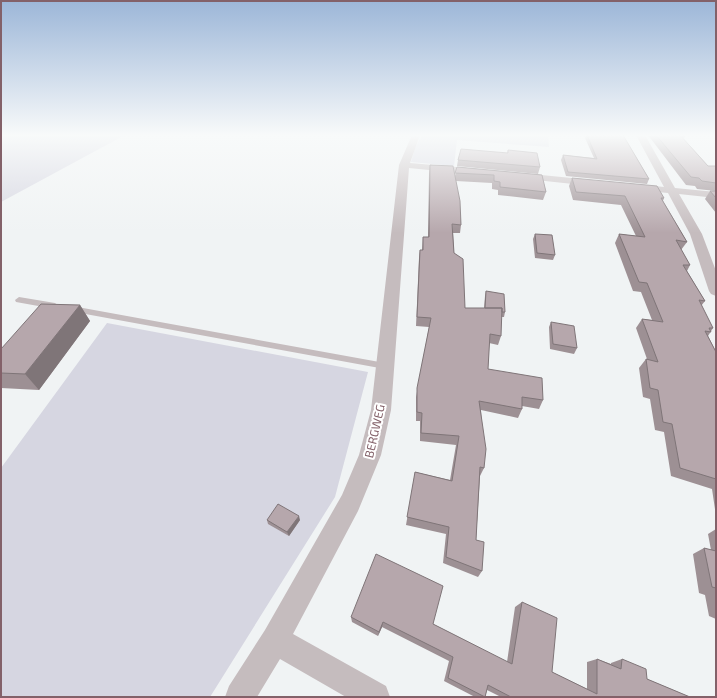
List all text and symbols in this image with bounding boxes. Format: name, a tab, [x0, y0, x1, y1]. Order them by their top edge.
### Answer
street label: BERGWEG	[361, 403, 387, 459]

